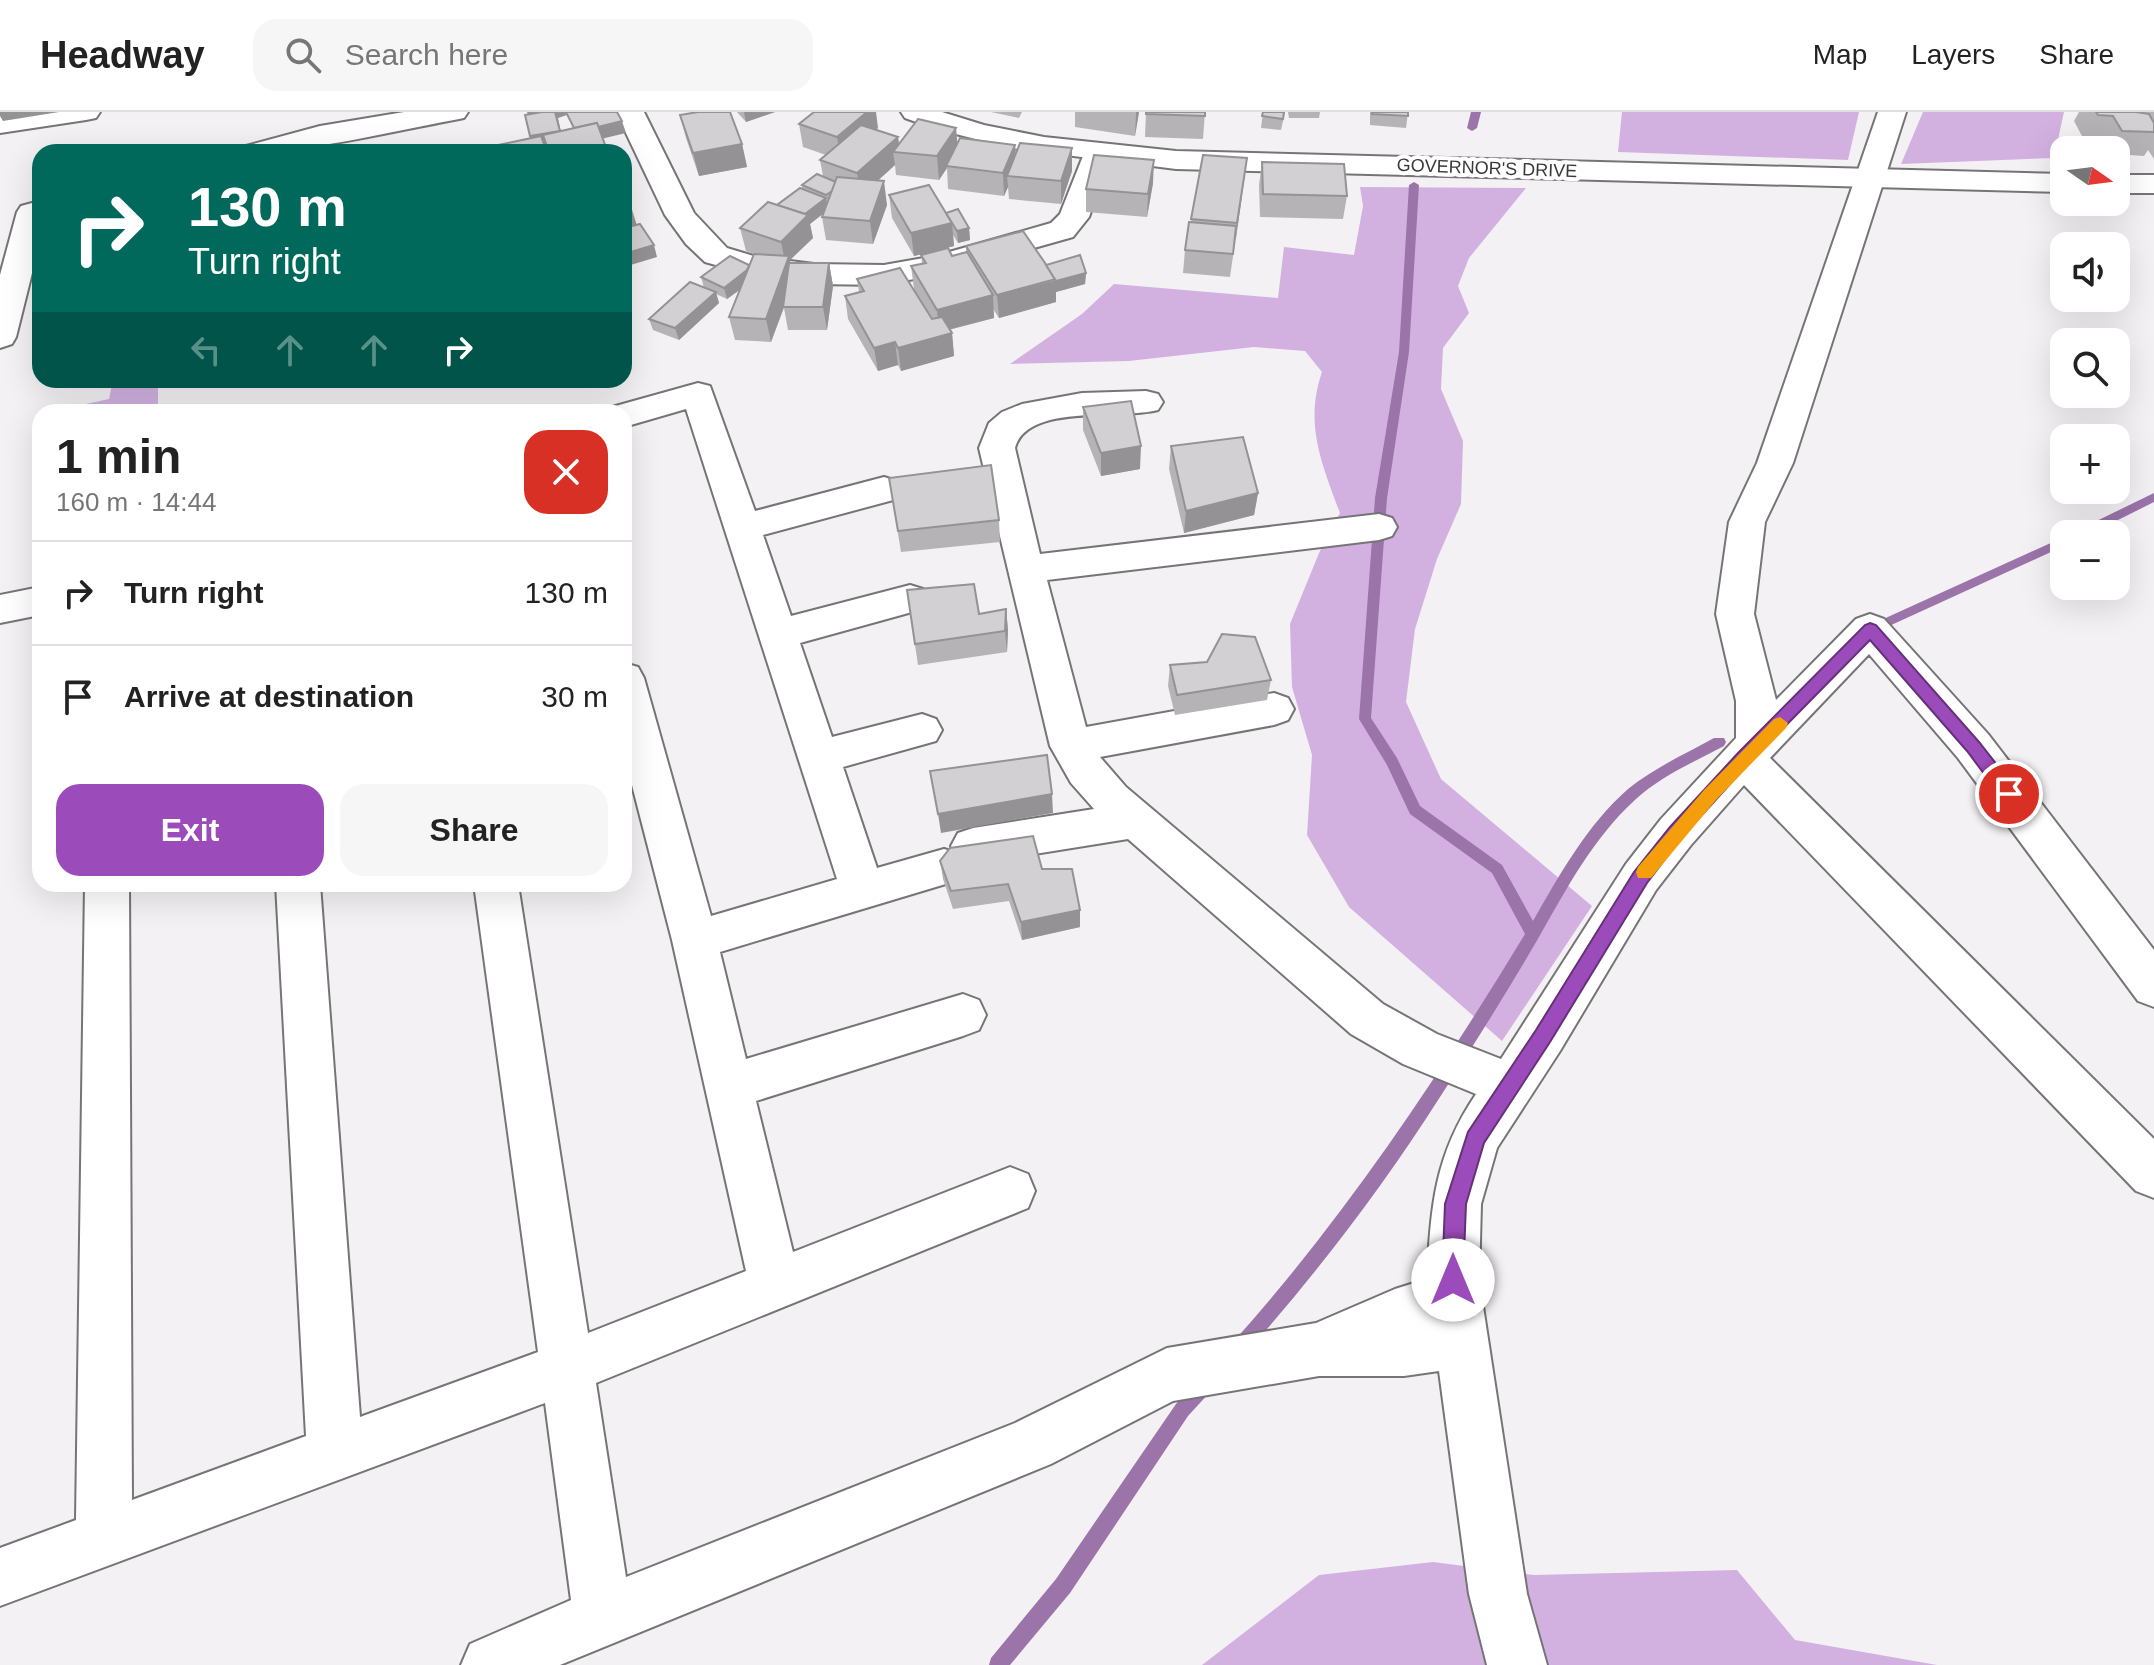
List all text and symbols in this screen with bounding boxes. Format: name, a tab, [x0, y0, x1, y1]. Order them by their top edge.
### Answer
search box	[253, 19, 813, 91]
icon: search	[281, 33, 325, 77]
text: Headway	[40, 34, 205, 76]
text: Search here	[345, 38, 508, 71]
text: Map	[1813, 39, 1867, 70]
text: Layers	[1911, 39, 1995, 70]
text: Share	[2039, 39, 2114, 70]
north arrow	[2050, 136, 2130, 216]
map controls	[2050, 136, 2130, 600]
street label: GOVERNOR'S DRIVE	[1396, 155, 1578, 181]
text: 130 m	[188, 175, 347, 238]
icon: right	[56, 176, 160, 280]
button: sound	[2050, 232, 2130, 312]
text: Turn right	[188, 241, 341, 282]
icon: left	[184, 328, 228, 372]
icon: ahead	[268, 328, 312, 372]
icon: ahead	[352, 328, 396, 372]
icon: right	[436, 328, 480, 372]
button: search	[2050, 328, 2130, 408]
button: +	[2050, 424, 2130, 504]
text: 1 min	[56, 430, 181, 483]
button: close	[524, 430, 608, 514]
text: 160 m · 14:44	[56, 487, 216, 517]
button: −	[2050, 520, 2130, 600]
icon: right	[56, 571, 100, 615]
text: Turn right	[124, 576, 263, 609]
text: 130 m	[525, 576, 608, 609]
icon: arrive	[56, 675, 100, 719]
text: Arrive at destination	[124, 680, 414, 713]
text: 30 m	[541, 680, 608, 713]
pin	[1975, 760, 2043, 828]
icon: arrive	[1987, 772, 2031, 816]
button: Exit	[56, 784, 324, 876]
button: Share	[340, 784, 608, 876]
position arrow	[1411, 1238, 1495, 1322]

